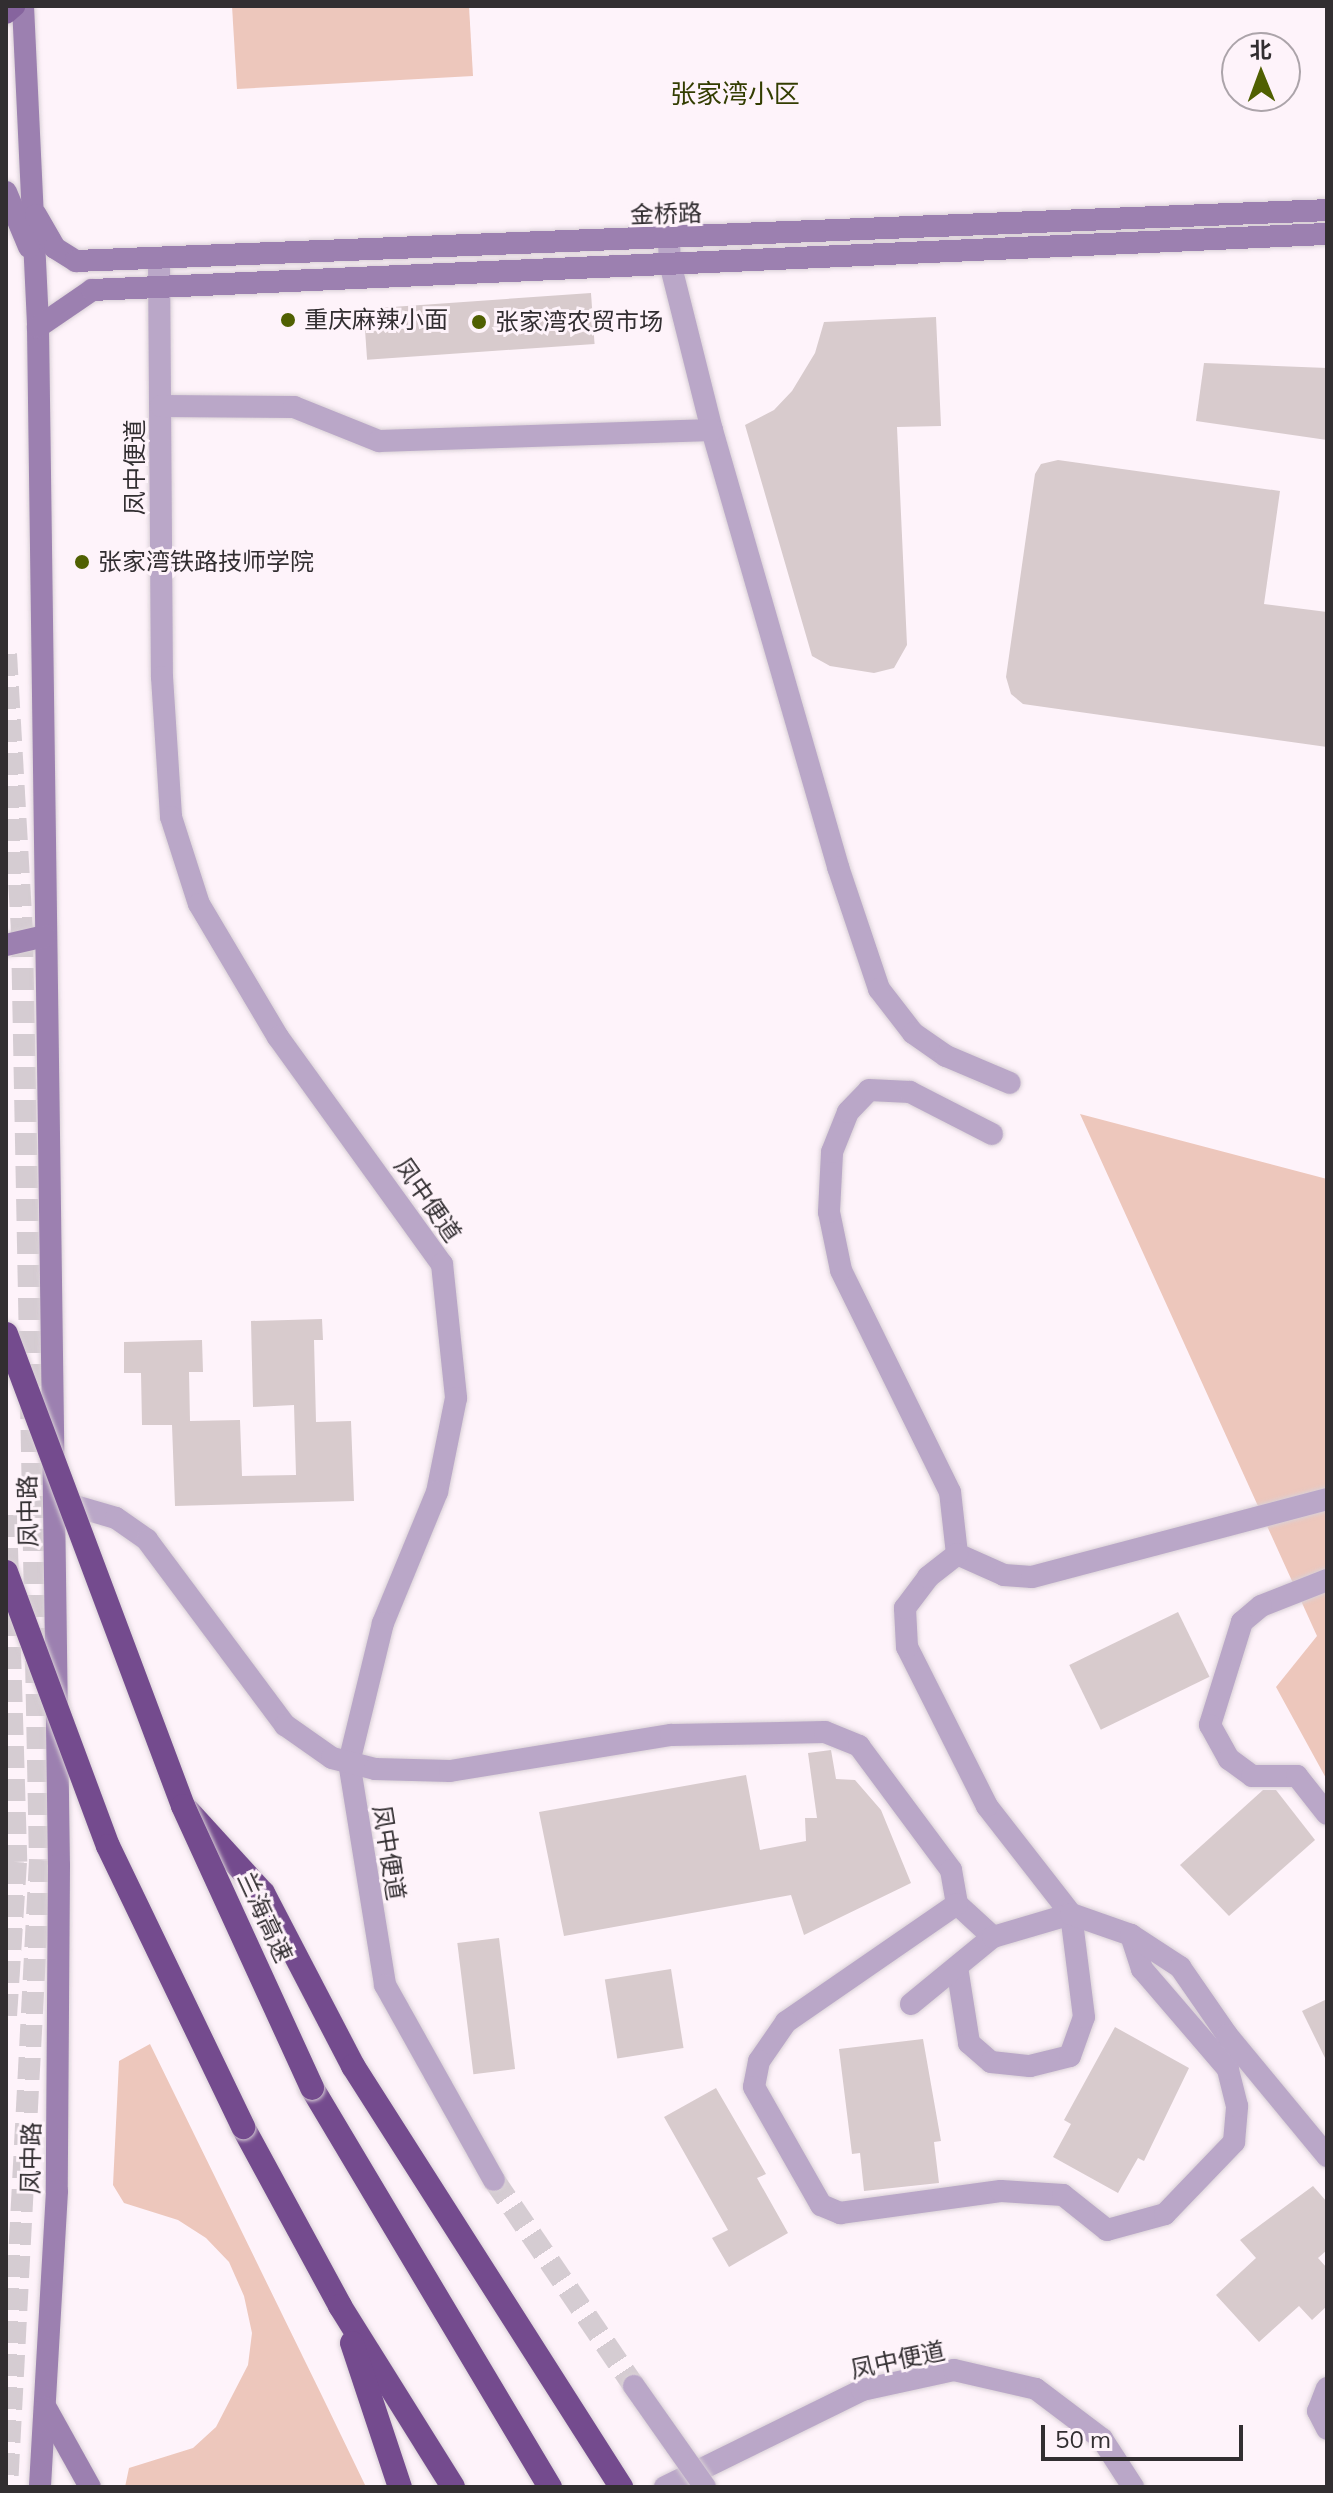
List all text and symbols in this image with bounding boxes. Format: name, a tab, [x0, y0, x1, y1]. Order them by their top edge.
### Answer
north arrow	[1221, 32, 1301, 112]
text: 北	[1249, 36, 1272, 64]
district label: 张家湾小区	[670, 78, 800, 110]
street label: 金桥路	[630, 198, 702, 230]
place label: 重庆麻辣小面	[304, 306, 448, 334]
place label: 张家湾农贸市场	[495, 308, 663, 336]
marker: 重庆麻辣小面	[279, 311, 297, 329]
marker: 张家湾农贸市场	[470, 313, 488, 331]
street label: 凤中便道	[121, 419, 149, 515]
place label: 张家湾铁路技师学院	[98, 548, 314, 576]
marker: 张家湾铁路技师学院	[73, 553, 91, 571]
street label: 凤中便道	[389, 1152, 467, 1248]
street label: 凤中路	[13, 1475, 43, 1547]
street label: 凤中便道	[367, 1803, 411, 1903]
street label: 兰海高速	[232, 1867, 298, 1967]
street label: 凤中路	[16, 2122, 46, 2194]
street label: 凤中便道	[848, 2336, 948, 2384]
scale bar	[1045, 2409, 1247, 2459]
text: 50 m	[1055, 2424, 1111, 2454]

